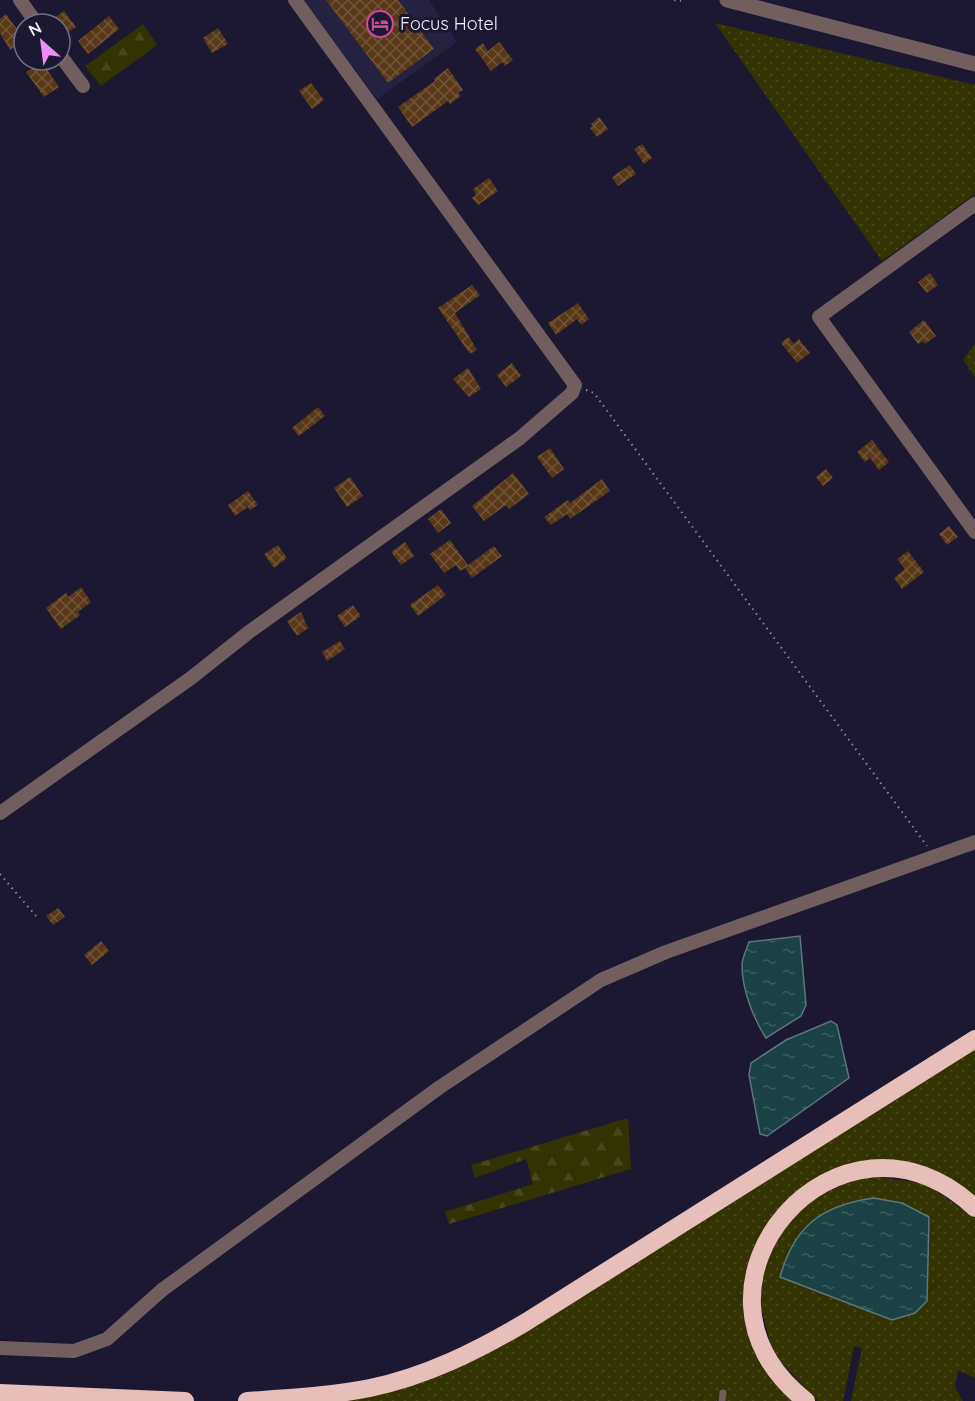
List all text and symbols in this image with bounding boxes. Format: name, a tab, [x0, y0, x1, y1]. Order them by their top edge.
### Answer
hotel icon: Focus Hotel	[365, 9, 395, 39]
north arrow	[12, 12, 72, 72]
place label: Focus Hotel	[400, 12, 498, 35]
text: N	[25, 17, 45, 40]

